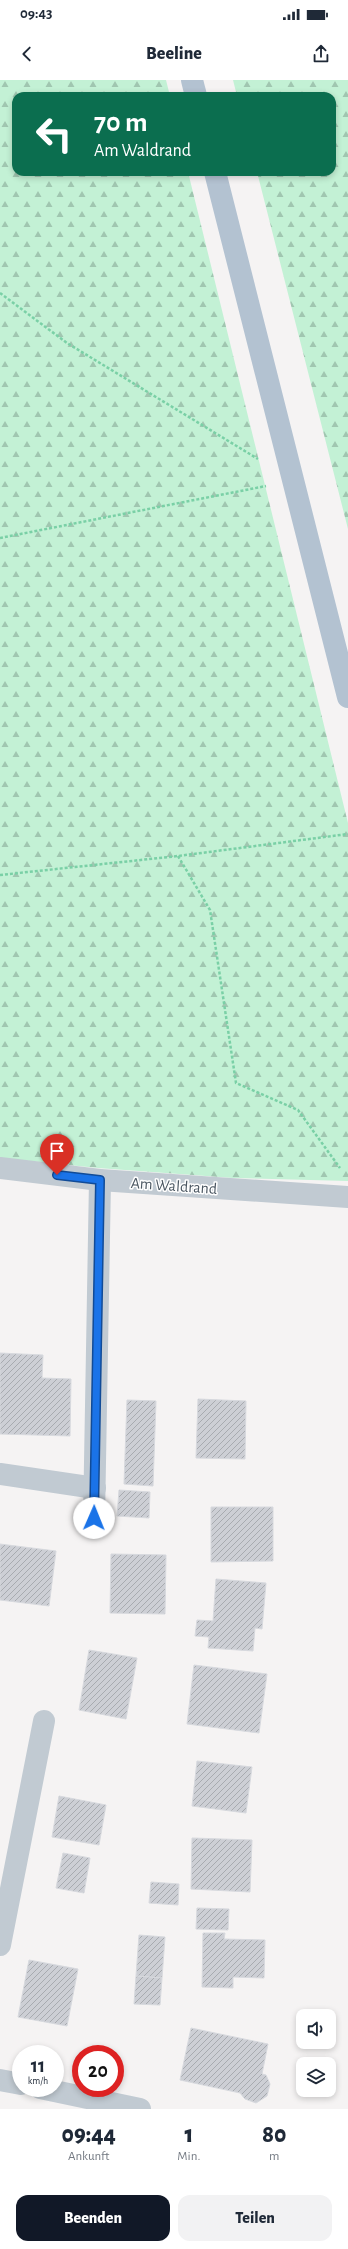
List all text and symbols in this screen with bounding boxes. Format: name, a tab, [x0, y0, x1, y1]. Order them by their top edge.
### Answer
text: 09:43	[20, 6, 53, 21]
icon: back	[16, 43, 38, 65]
icon: share	[310, 43, 332, 65]
text: Beeline	[146, 45, 202, 63]
icon: left	[28, 108, 80, 160]
text: 70 m	[94, 109, 148, 137]
text: Am Waldrand	[94, 142, 191, 160]
pin	[40, 1134, 74, 1175]
icon: arrive	[46, 1140, 68, 1162]
street label: Am Waldrand	[130, 1175, 218, 1197]
position arrow	[73, 1497, 115, 1539]
map controls	[296, 2009, 336, 2097]
button: sound	[296, 2009, 336, 2049]
speed limit sign: 20	[72, 2045, 124, 2097]
text: 11	[31, 2056, 45, 2076]
button: layers	[296, 2057, 336, 2097]
text: km/h	[28, 2076, 48, 2086]
text: 09:44	[62, 2123, 116, 2147]
text: 1	[184, 2123, 193, 2147]
text: 80	[262, 2123, 286, 2147]
text: Ankunft	[68, 2150, 109, 2163]
text: Min.	[177, 2150, 200, 2163]
text: m	[269, 2150, 279, 2163]
button: Beenden	[16, 2195, 170, 2241]
button: Teilen	[178, 2195, 332, 2241]

